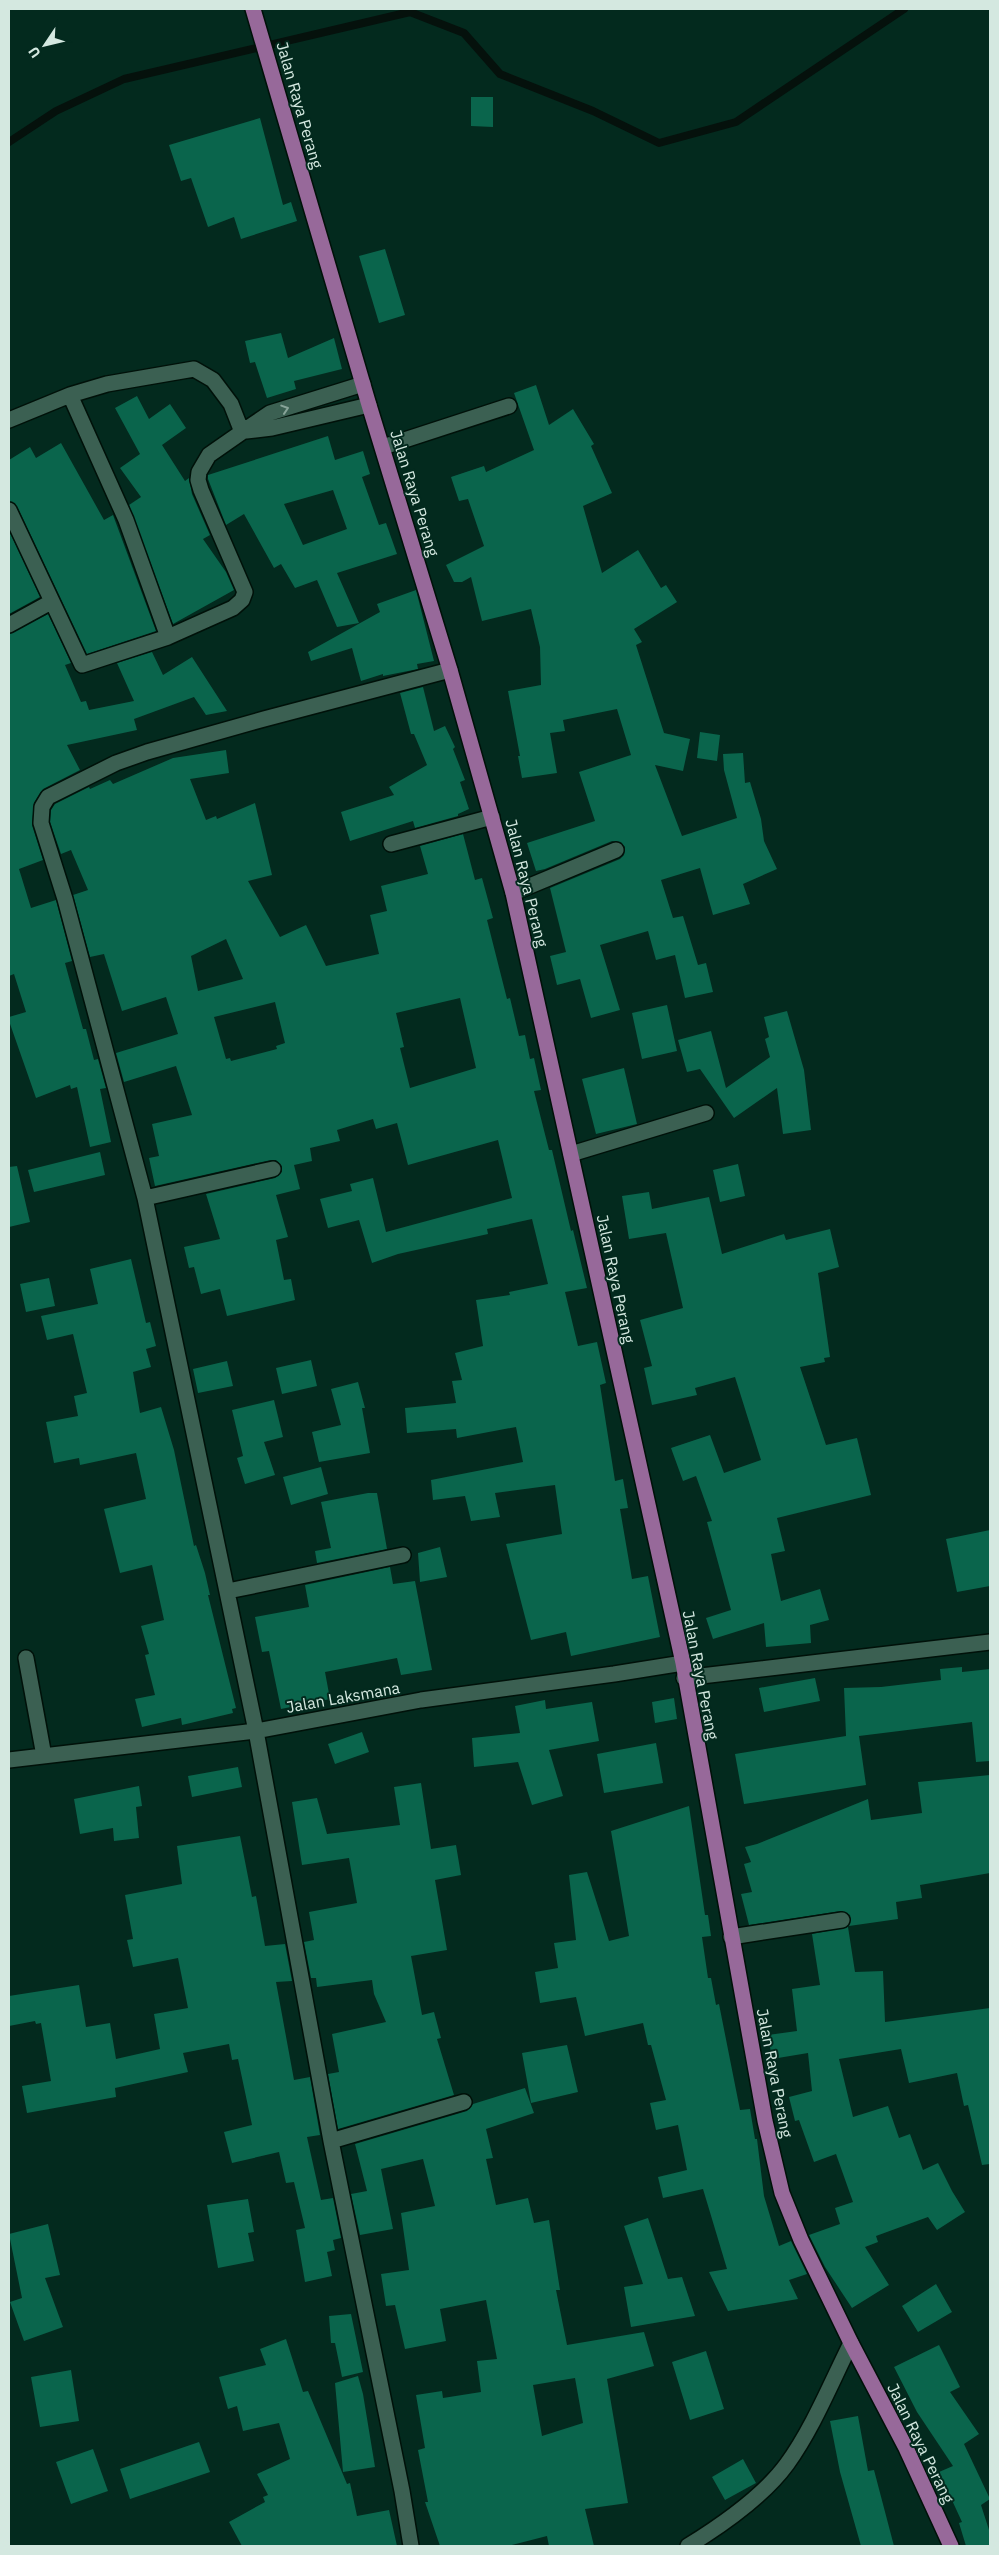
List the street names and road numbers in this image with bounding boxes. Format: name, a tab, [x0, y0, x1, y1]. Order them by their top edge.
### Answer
street label: Jalan Raya Perang	[272, 39, 328, 171]
street label: Jalan Raya Perang	[386, 427, 444, 559]
street label: Jalan Raya Perang	[501, 817, 553, 950]
street label: Jalan Raya Perang	[593, 1213, 640, 1346]
street label: Jalan Raya Perang	[679, 1609, 723, 1742]
street label: Jalan Laksmana	[285, 1677, 402, 1717]
street label: Jalan Raya Perang	[753, 2007, 797, 2140]
street label: Jalan Raya Perang	[883, 2380, 959, 2507]

